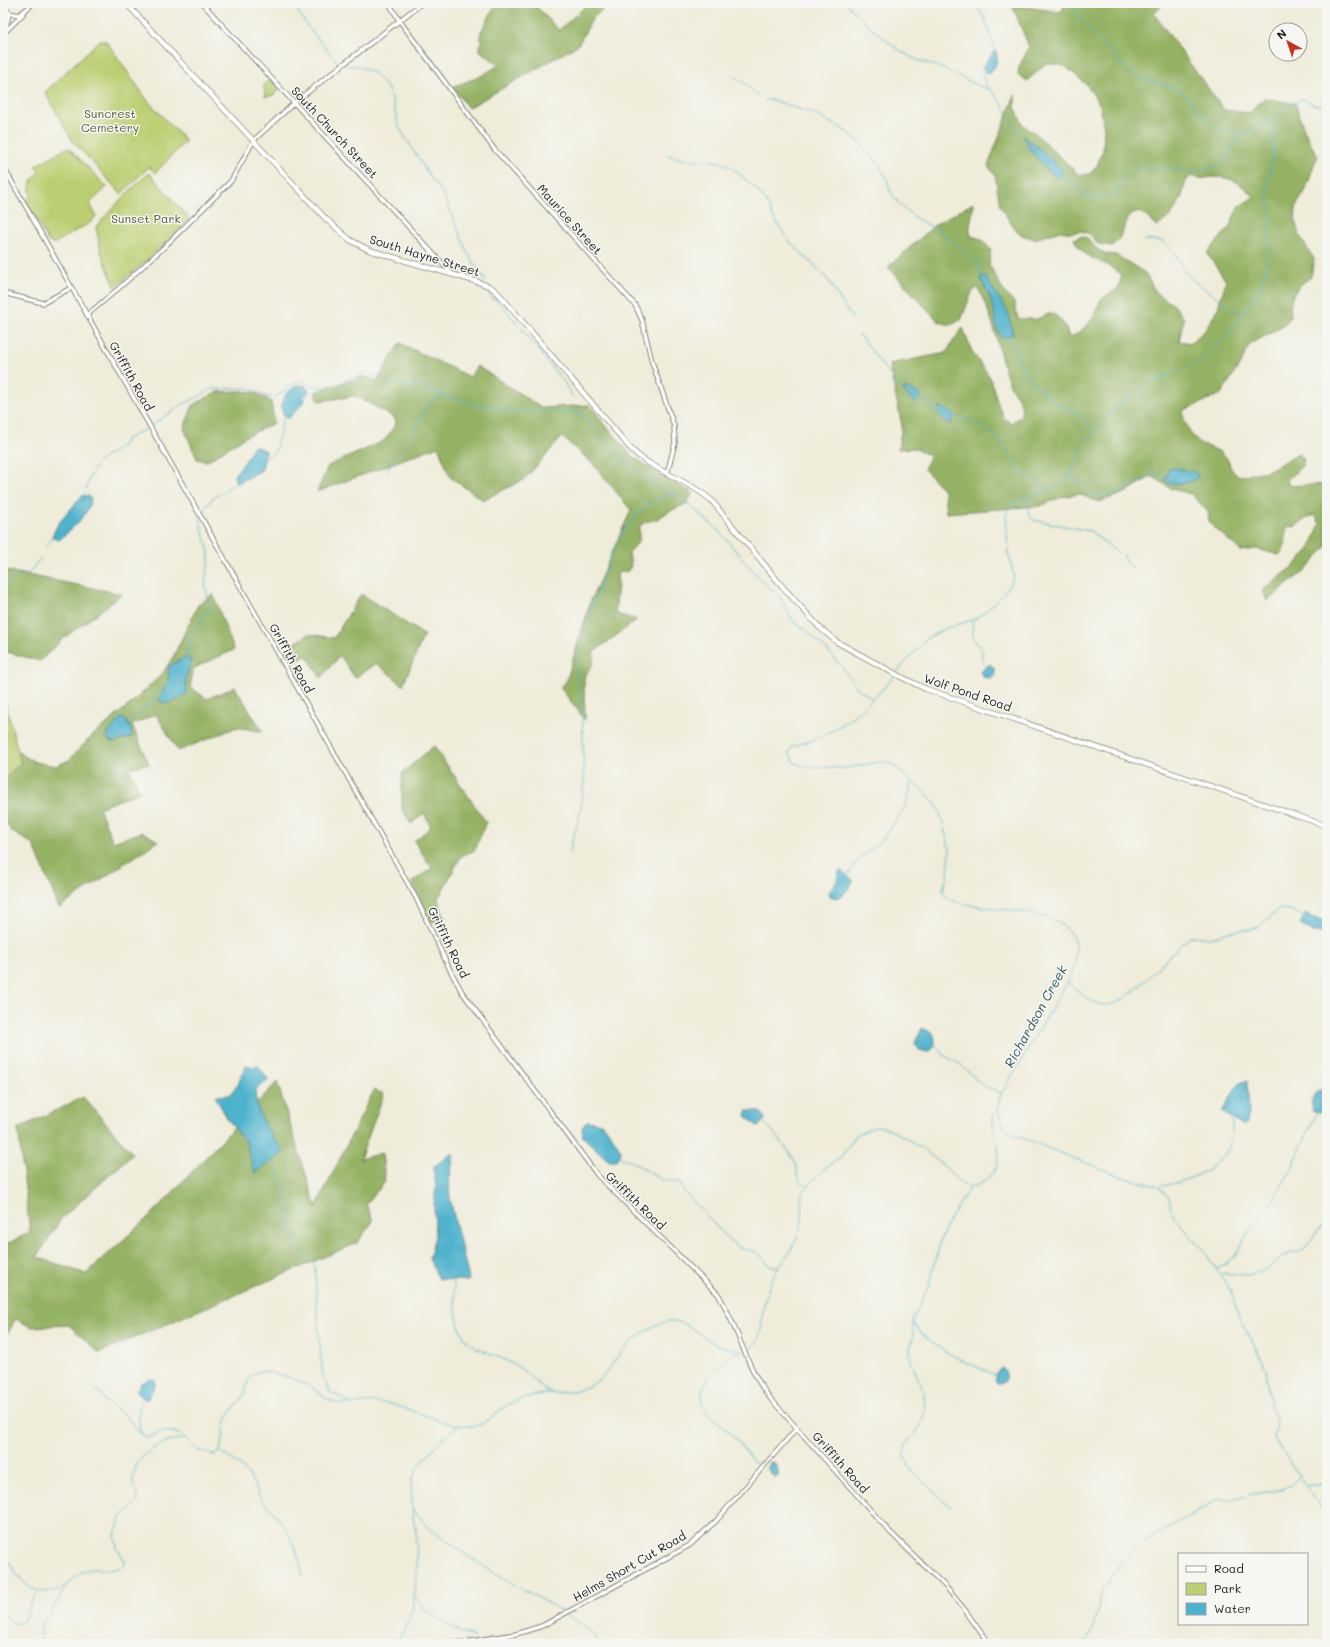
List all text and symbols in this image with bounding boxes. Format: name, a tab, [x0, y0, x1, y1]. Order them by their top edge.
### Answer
north arrow	[1268, 22, 1308, 62]
text: N	[1273, 26, 1289, 42]
street label: South Church Street	[288, 83, 382, 181]
park label: Suncrest Cemetery	[81, 105, 139, 135]
street label: Maurice Street	[534, 180, 606, 258]
park label: Sunset Park	[111, 210, 181, 226]
street label: South Hayne Street	[368, 231, 482, 279]
street label: Griffith Road	[106, 338, 158, 414]
street label: Griffith Road	[266, 620, 318, 696]
street label: Wolf Pond Road	[922, 670, 1014, 715]
street label: Griffith Road	[425, 904, 473, 981]
water label: Richardson Creek	[1000, 961, 1071, 1070]
street label: Griffith Road	[603, 1167, 670, 1233]
street label: Griffith Road	[809, 1428, 873, 1496]
street label: Helms Short Cut Road	[569, 1527, 689, 1605]
legend	[1178, 1553, 1308, 1625]
text: Road	[1214, 1560, 1244, 1576]
text: Park	[1214, 1580, 1241, 1596]
text: Water	[1214, 1600, 1251, 1616]

